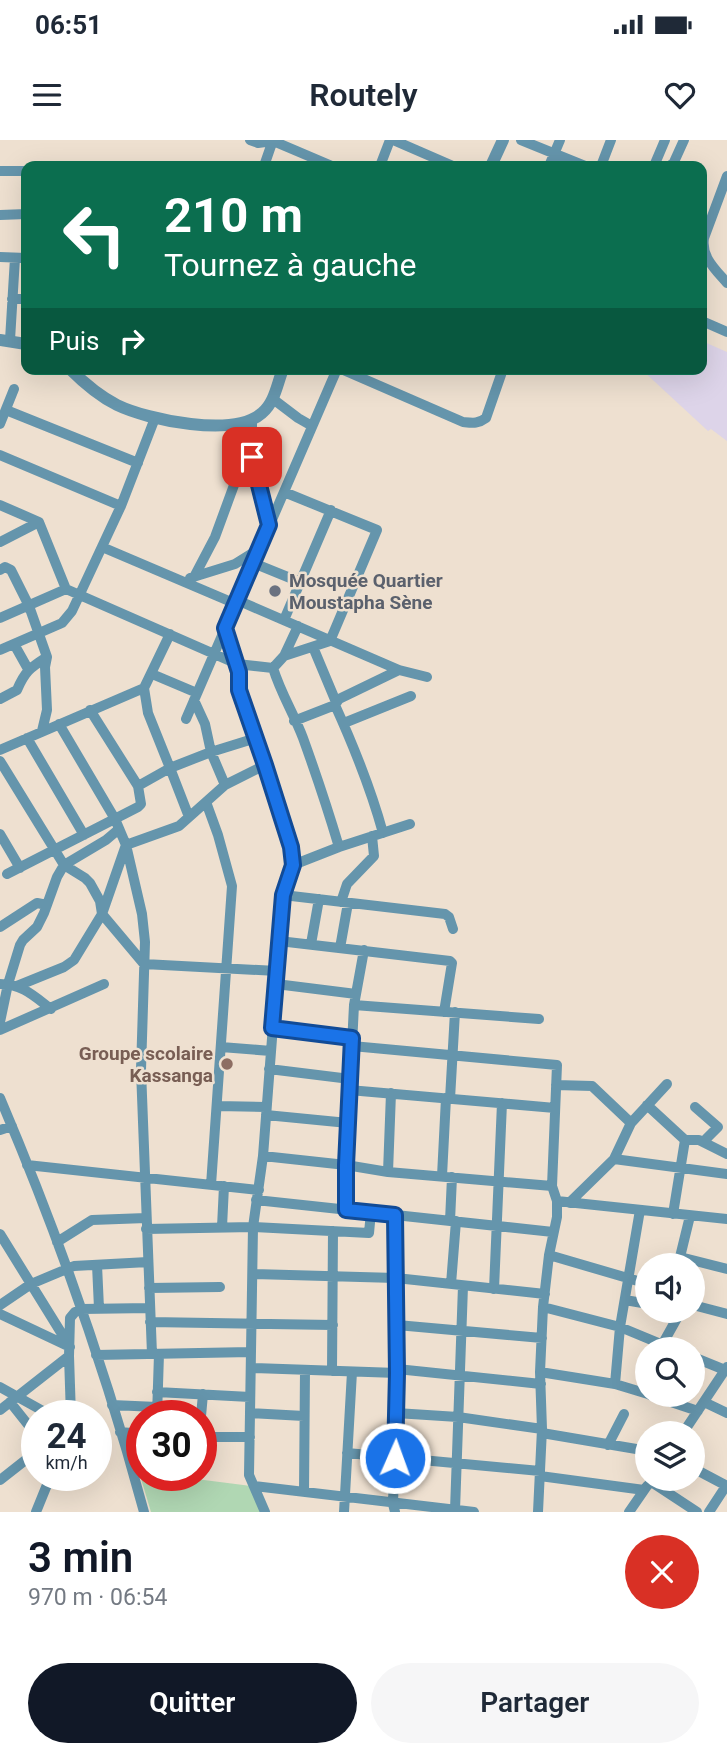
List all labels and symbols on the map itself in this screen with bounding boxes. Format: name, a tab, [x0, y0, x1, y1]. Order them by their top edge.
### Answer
pin	[222, 427, 282, 487]
place label: Mosquée Quartier Moustapha Sène	[289, 569, 443, 614]
marker: Mosquée Quartier Moustapha Sène	[267, 583, 283, 599]
place label: Groupe scolaire Kassanga	[79, 1042, 213, 1087]
marker: Groupe scolaire Kassanga	[219, 1056, 235, 1072]
speed limit sign: 30	[126, 1400, 217, 1491]
position arrow	[358, 1421, 432, 1495]

